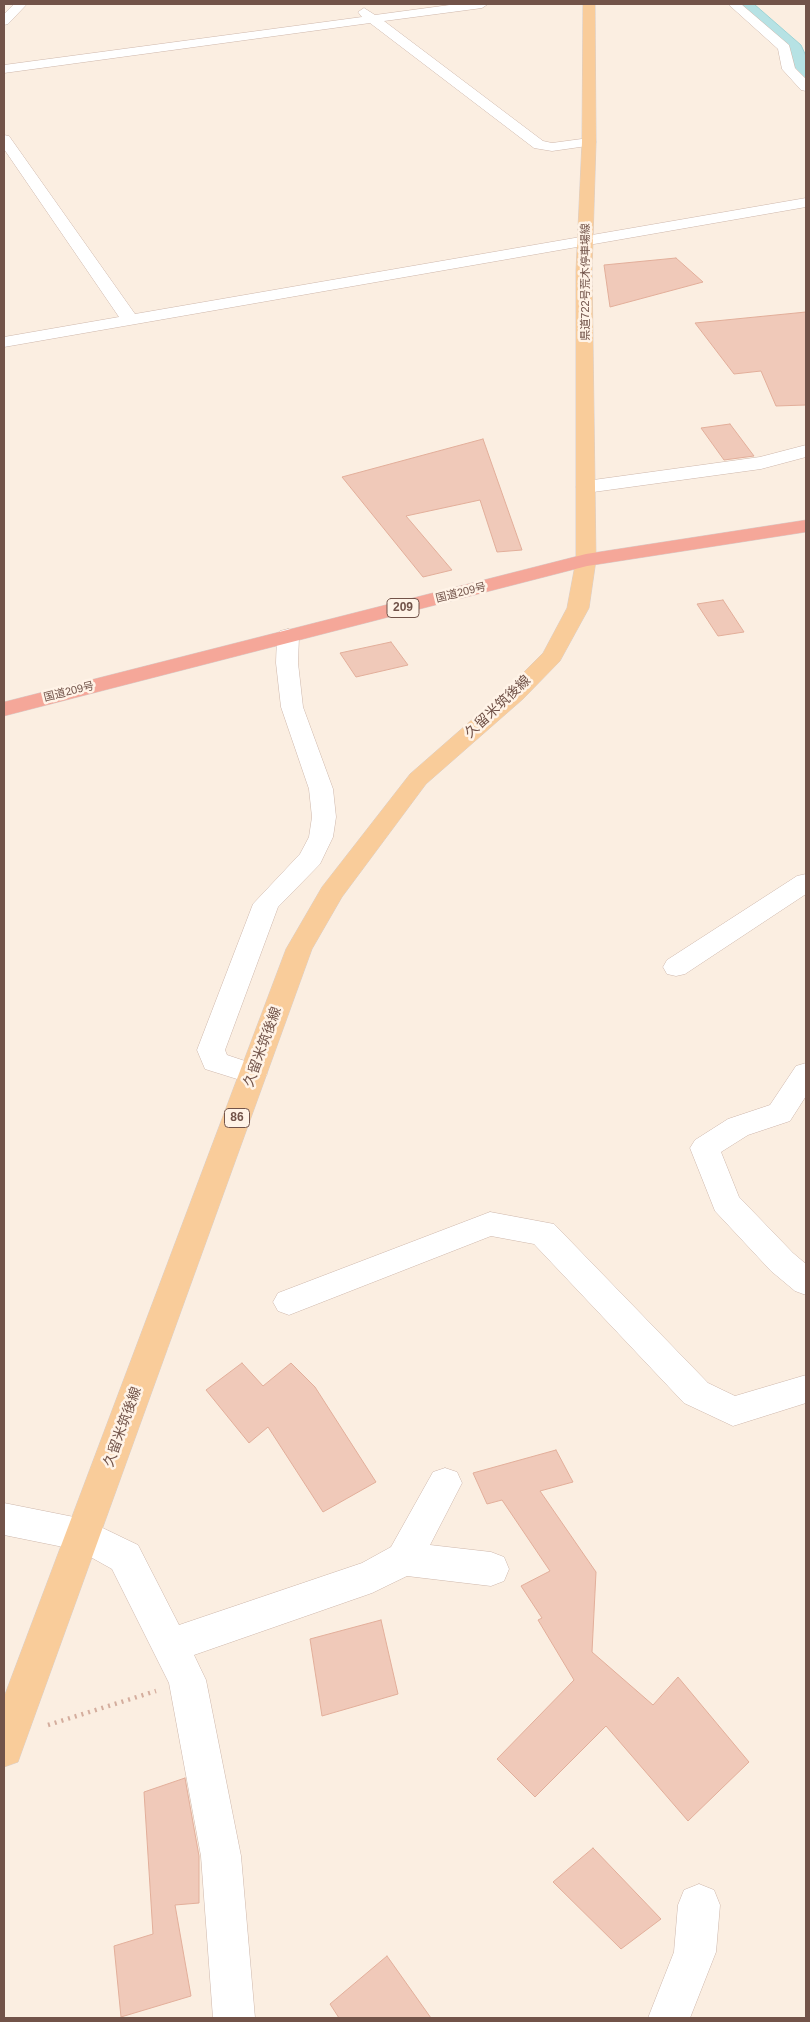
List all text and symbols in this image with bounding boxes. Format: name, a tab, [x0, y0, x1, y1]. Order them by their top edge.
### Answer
street label: 県道722号荒木停車場線	[579, 223, 593, 341]
street label: 国道209号	[434, 580, 488, 606]
road number: 209	[387, 598, 419, 618]
street label: 久留米筑後線	[462, 672, 534, 742]
street label: 国道209号	[42, 679, 96, 705]
street label: 久留米筑後線	[241, 1005, 285, 1089]
road number: 86	[224, 1108, 250, 1128]
street label: 久留米筑後線	[101, 1385, 145, 1469]

